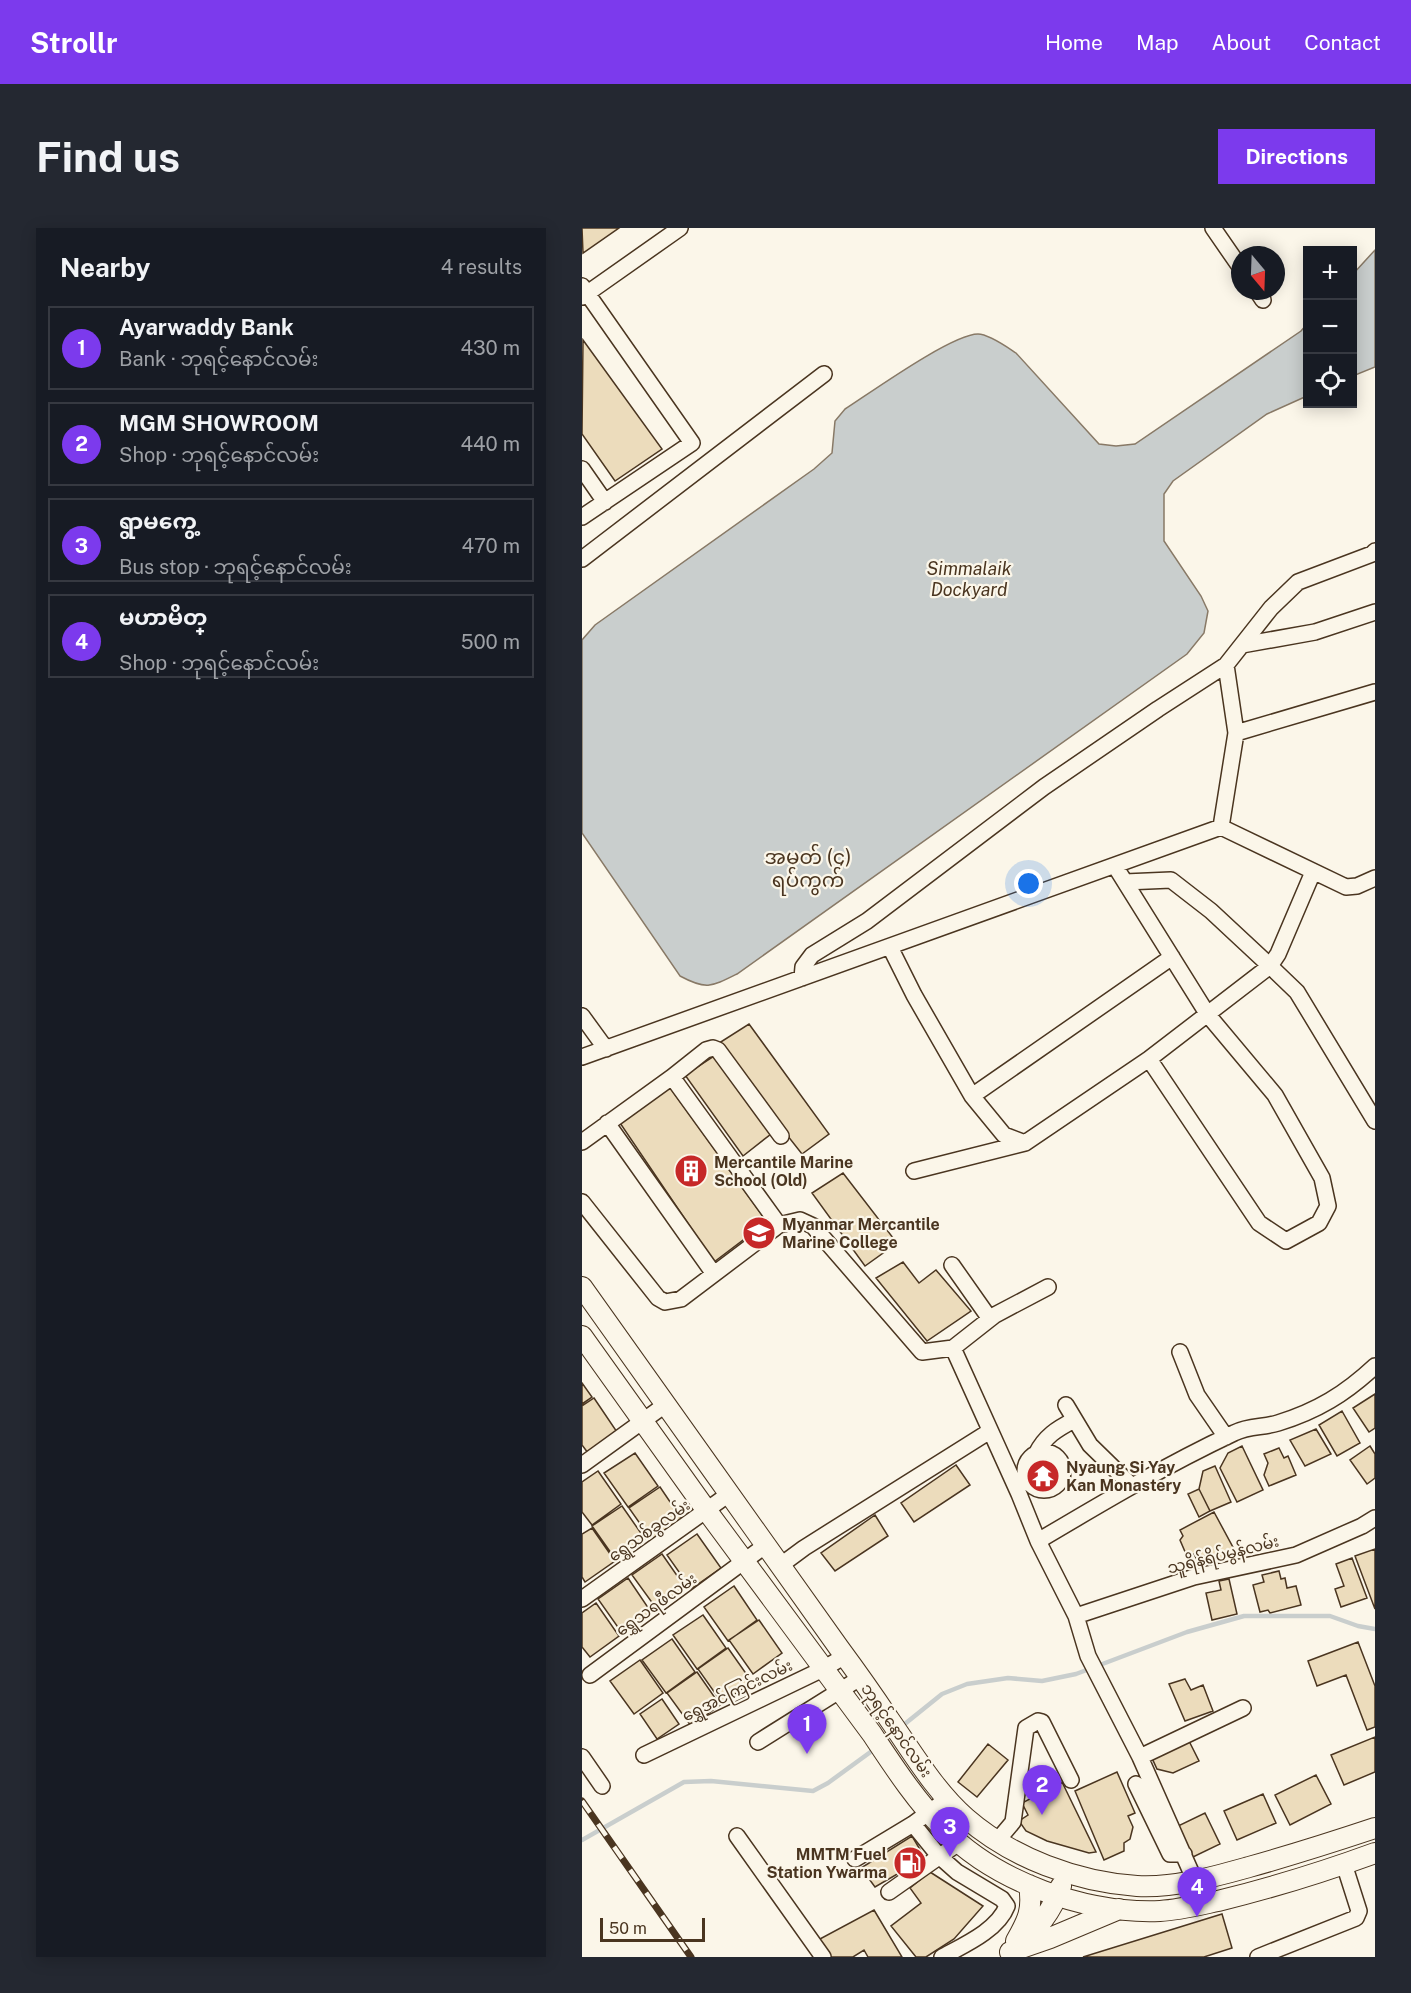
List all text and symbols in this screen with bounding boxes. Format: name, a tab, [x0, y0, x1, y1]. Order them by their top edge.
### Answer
text: Strollr	[30, 26, 118, 59]
text: Home	[1045, 30, 1103, 55]
text: Map	[1136, 30, 1179, 55]
text: About	[1212, 30, 1271, 55]
text: Contact	[1304, 30, 1381, 55]
button: Directions	[1218, 129, 1375, 184]
text: Find us	[36, 132, 180, 181]
north arrow	[1231, 246, 1285, 300]
map controls	[1303, 246, 1357, 408]
button: +	[1303, 246, 1357, 300]
text: Nearby	[60, 252, 150, 283]
text: 4 results	[441, 255, 522, 279]
button: −	[1303, 300, 1357, 354]
text: Ayarwaddy Bank	[119, 314, 294, 340]
text: 1	[77, 336, 86, 360]
text: 430 m	[461, 336, 520, 360]
text: Bank · ဘုရင့်နောင်လမ်း	[119, 347, 319, 371]
button: locate	[1303, 354, 1357, 408]
text: MGM SHOWROOM	[119, 410, 319, 436]
text: 2	[75, 432, 88, 456]
text: 440 m	[460, 432, 520, 456]
text: Shop · ဘုရင့်နောင်လမ်း	[119, 443, 319, 467]
text: ရွာမကွေ့	[119, 508, 197, 534]
text: 3	[75, 534, 88, 558]
text: 470 m	[461, 534, 520, 558]
text: Bus stop · ဘုရင့်နောင်လမ်း	[119, 555, 352, 579]
water label: Simmalaik Dockyard	[927, 558, 1012, 600]
text: မဟာမိတ္	[119, 604, 207, 630]
text: 4	[75, 630, 88, 654]
text: 500 m	[461, 630, 520, 654]
text: Shop · ဘုရင့်နောင်လမ်း	[119, 651, 319, 675]
district label: အမှတ် (၄) ရပ်ကွက်	[765, 843, 851, 896]
your location	[1014, 869, 1043, 898]
building icon: Mercantile Marine School (Old)	[673, 1153, 709, 1189]
place label: Mercantile Marine School (Old)	[714, 1153, 853, 1190]
school or university icon: Myanmar Mercantile Marine College	[741, 1215, 777, 1251]
place label: Myanmar Mercantile Marine College	[782, 1215, 940, 1252]
temple icon: Nyaung Si Yay Kan Monastery	[1025, 1458, 1061, 1494]
place label: Nyaung Si Yay Kan Monastery	[1066, 1458, 1181, 1495]
street label: ရွှေသစ်ခွလမ်း	[604, 1494, 696, 1569]
street label: သူရိန်ရိပ်မွန်လမ်း	[1165, 1529, 1282, 1582]
street label: ရွှေသရဖီလမ်း	[611, 1567, 703, 1643]
street label: ရွှေအင်ကြင်းလမ်း	[678, 1654, 797, 1729]
street label: ဘုရင့်နောင်လမ်း	[853, 1678, 938, 1784]
pin: 1	[788, 1704, 826, 1754]
pin: 2	[1022, 1766, 1062, 1815]
pin: 3	[930, 1808, 970, 1857]
place label: MMTM Fuel Station Ywarma	[766, 1845, 887, 1882]
fuel station icon: MMTM Fuel Station Ywarma	[892, 1845, 928, 1881]
pin: 4	[1178, 1868, 1216, 1917]
scale bar	[600, 1915, 705, 1942]
text: 50 m	[609, 1919, 647, 1938]

